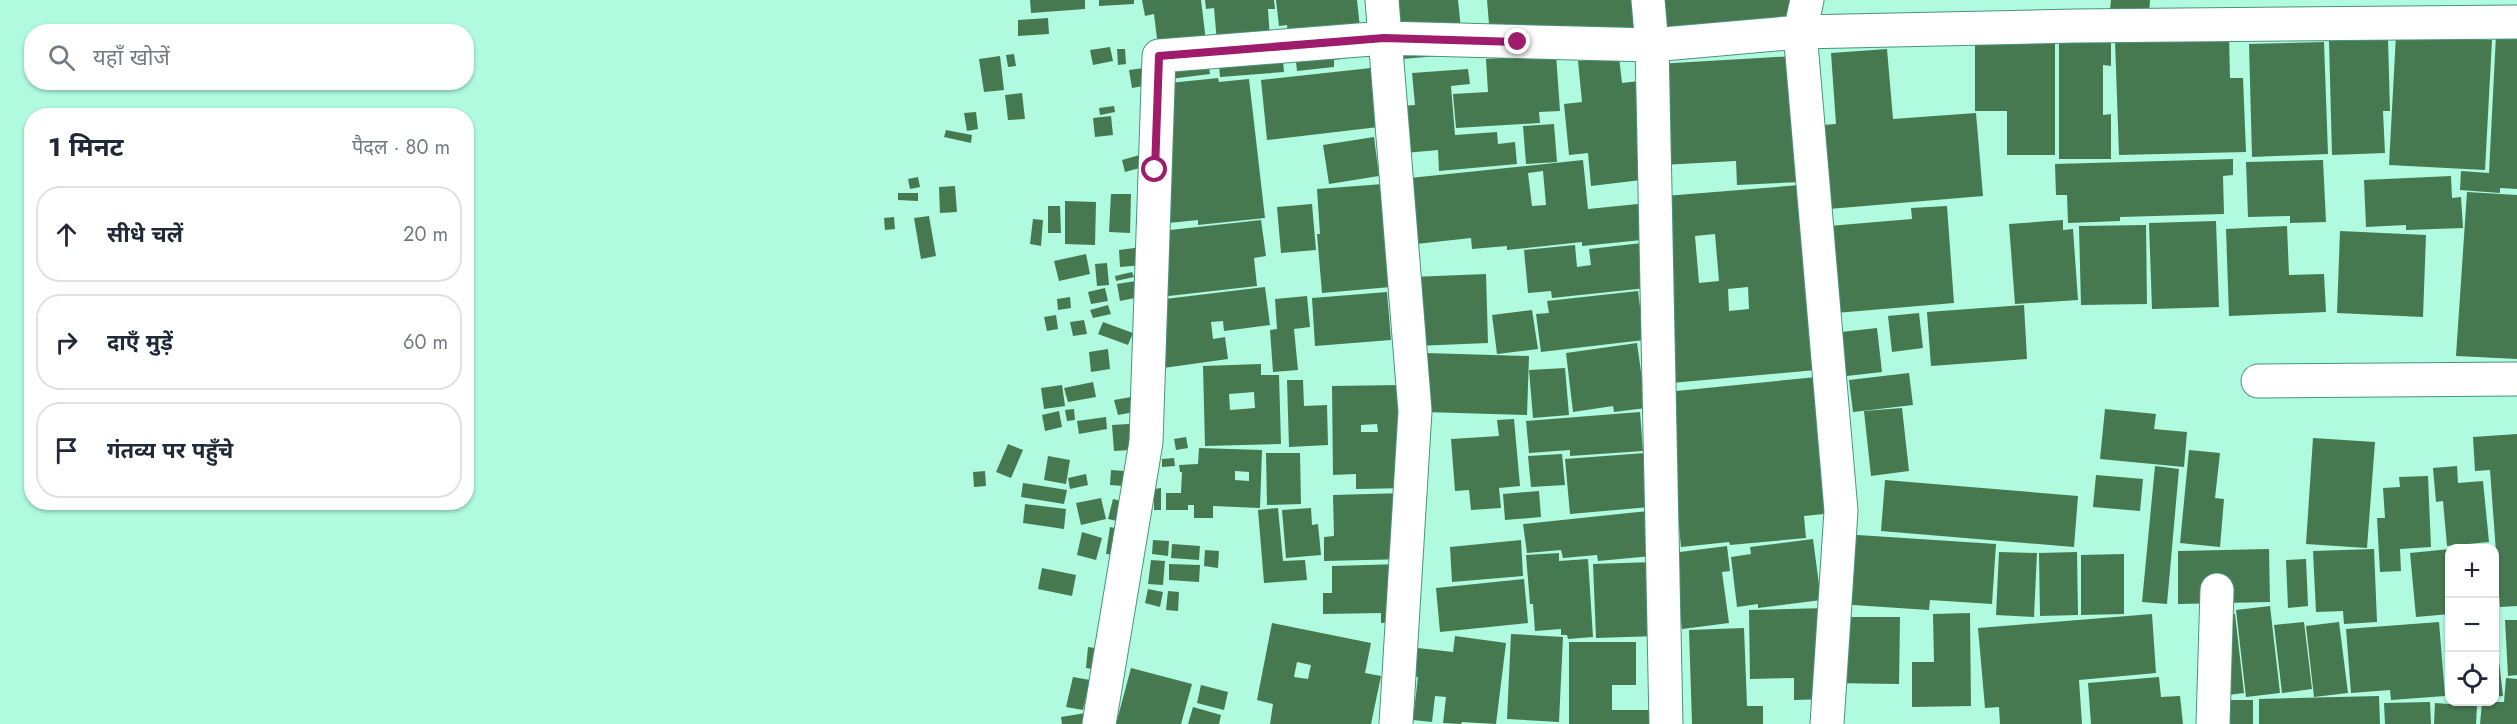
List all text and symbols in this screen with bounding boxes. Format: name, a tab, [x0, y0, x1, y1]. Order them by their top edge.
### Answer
search box	[24, 24, 474, 90]
route end	[1504, 28, 1530, 54]
icon: search	[45, 41, 78, 74]
text: यहाँ खोजें	[93, 41, 170, 73]
text: 1 मिनट	[48, 128, 124, 166]
text: पैदल · 80 m	[352, 133, 450, 162]
route start	[1141, 156, 1167, 182]
icon: ahead	[50, 218, 83, 251]
text: सीधे चलें	[107, 218, 183, 250]
text: 20 m	[403, 220, 448, 249]
icon: right	[50, 326, 83, 359]
text: दाएँ मुड़ें	[107, 326, 173, 358]
text: 60 m	[403, 328, 448, 357]
icon: arrive	[50, 434, 83, 467]
text: गंतव्य पर पहुँचे	[107, 434, 233, 466]
map controls	[2445, 544, 2499, 706]
button: +	[2445, 544, 2499, 598]
button: −	[2445, 598, 2499, 652]
button: locate	[2445, 652, 2499, 706]

